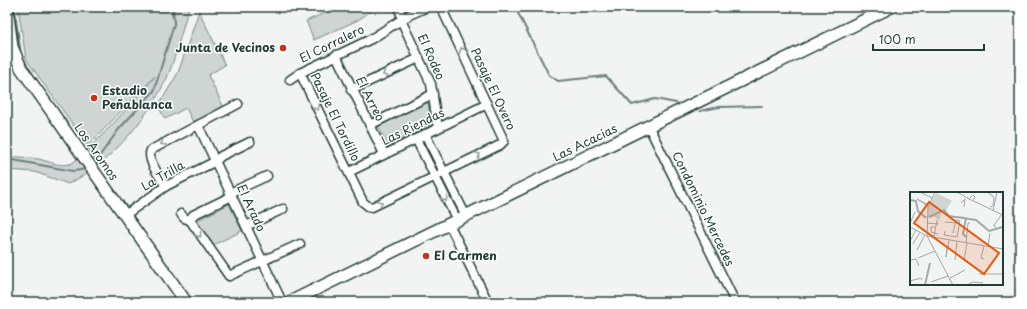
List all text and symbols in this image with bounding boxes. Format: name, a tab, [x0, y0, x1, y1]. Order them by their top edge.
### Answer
street label: El Corralero	[296, 20, 367, 67]
scale bar	[873, 26, 984, 52]
text: 100 m	[879, 30, 916, 48]
street label: El Rodeo	[414, 31, 450, 83]
place label: Junta de Vecinos	[175, 38, 275, 56]
marker: Junta de Vecinos	[278, 43, 288, 53]
street label: Pasaje El Overo	[467, 44, 521, 133]
one-way arrow	[459, 47, 467, 54]
street label: Pasaje El Tordillo	[307, 69, 365, 164]
one-way arrow	[382, 69, 389, 77]
street label: El Arreo	[352, 73, 390, 124]
place label: Estadio Peñablanca	[102, 81, 173, 113]
marker: Estadio Peñablanca	[89, 93, 99, 103]
one-way arrow	[312, 103, 320, 111]
street label: Las Riendas	[378, 103, 448, 149]
street label: Los Aromos	[70, 119, 123, 184]
street label: Las Acacias	[549, 119, 620, 165]
one-way arrow	[160, 138, 167, 146]
street label: Condominio Mercedes	[668, 148, 740, 269]
one-way arrow	[474, 152, 482, 160]
street label: La Trilla	[138, 155, 188, 195]
street label: El Arado	[233, 181, 271, 235]
inset map	[910, 192, 1003, 285]
one-way arrow	[441, 194, 448, 202]
one-way arrow	[376, 200, 383, 208]
one-way arrow	[194, 231, 202, 238]
place label: El Carmen	[434, 246, 497, 264]
marker: El Carmen	[421, 251, 431, 261]

